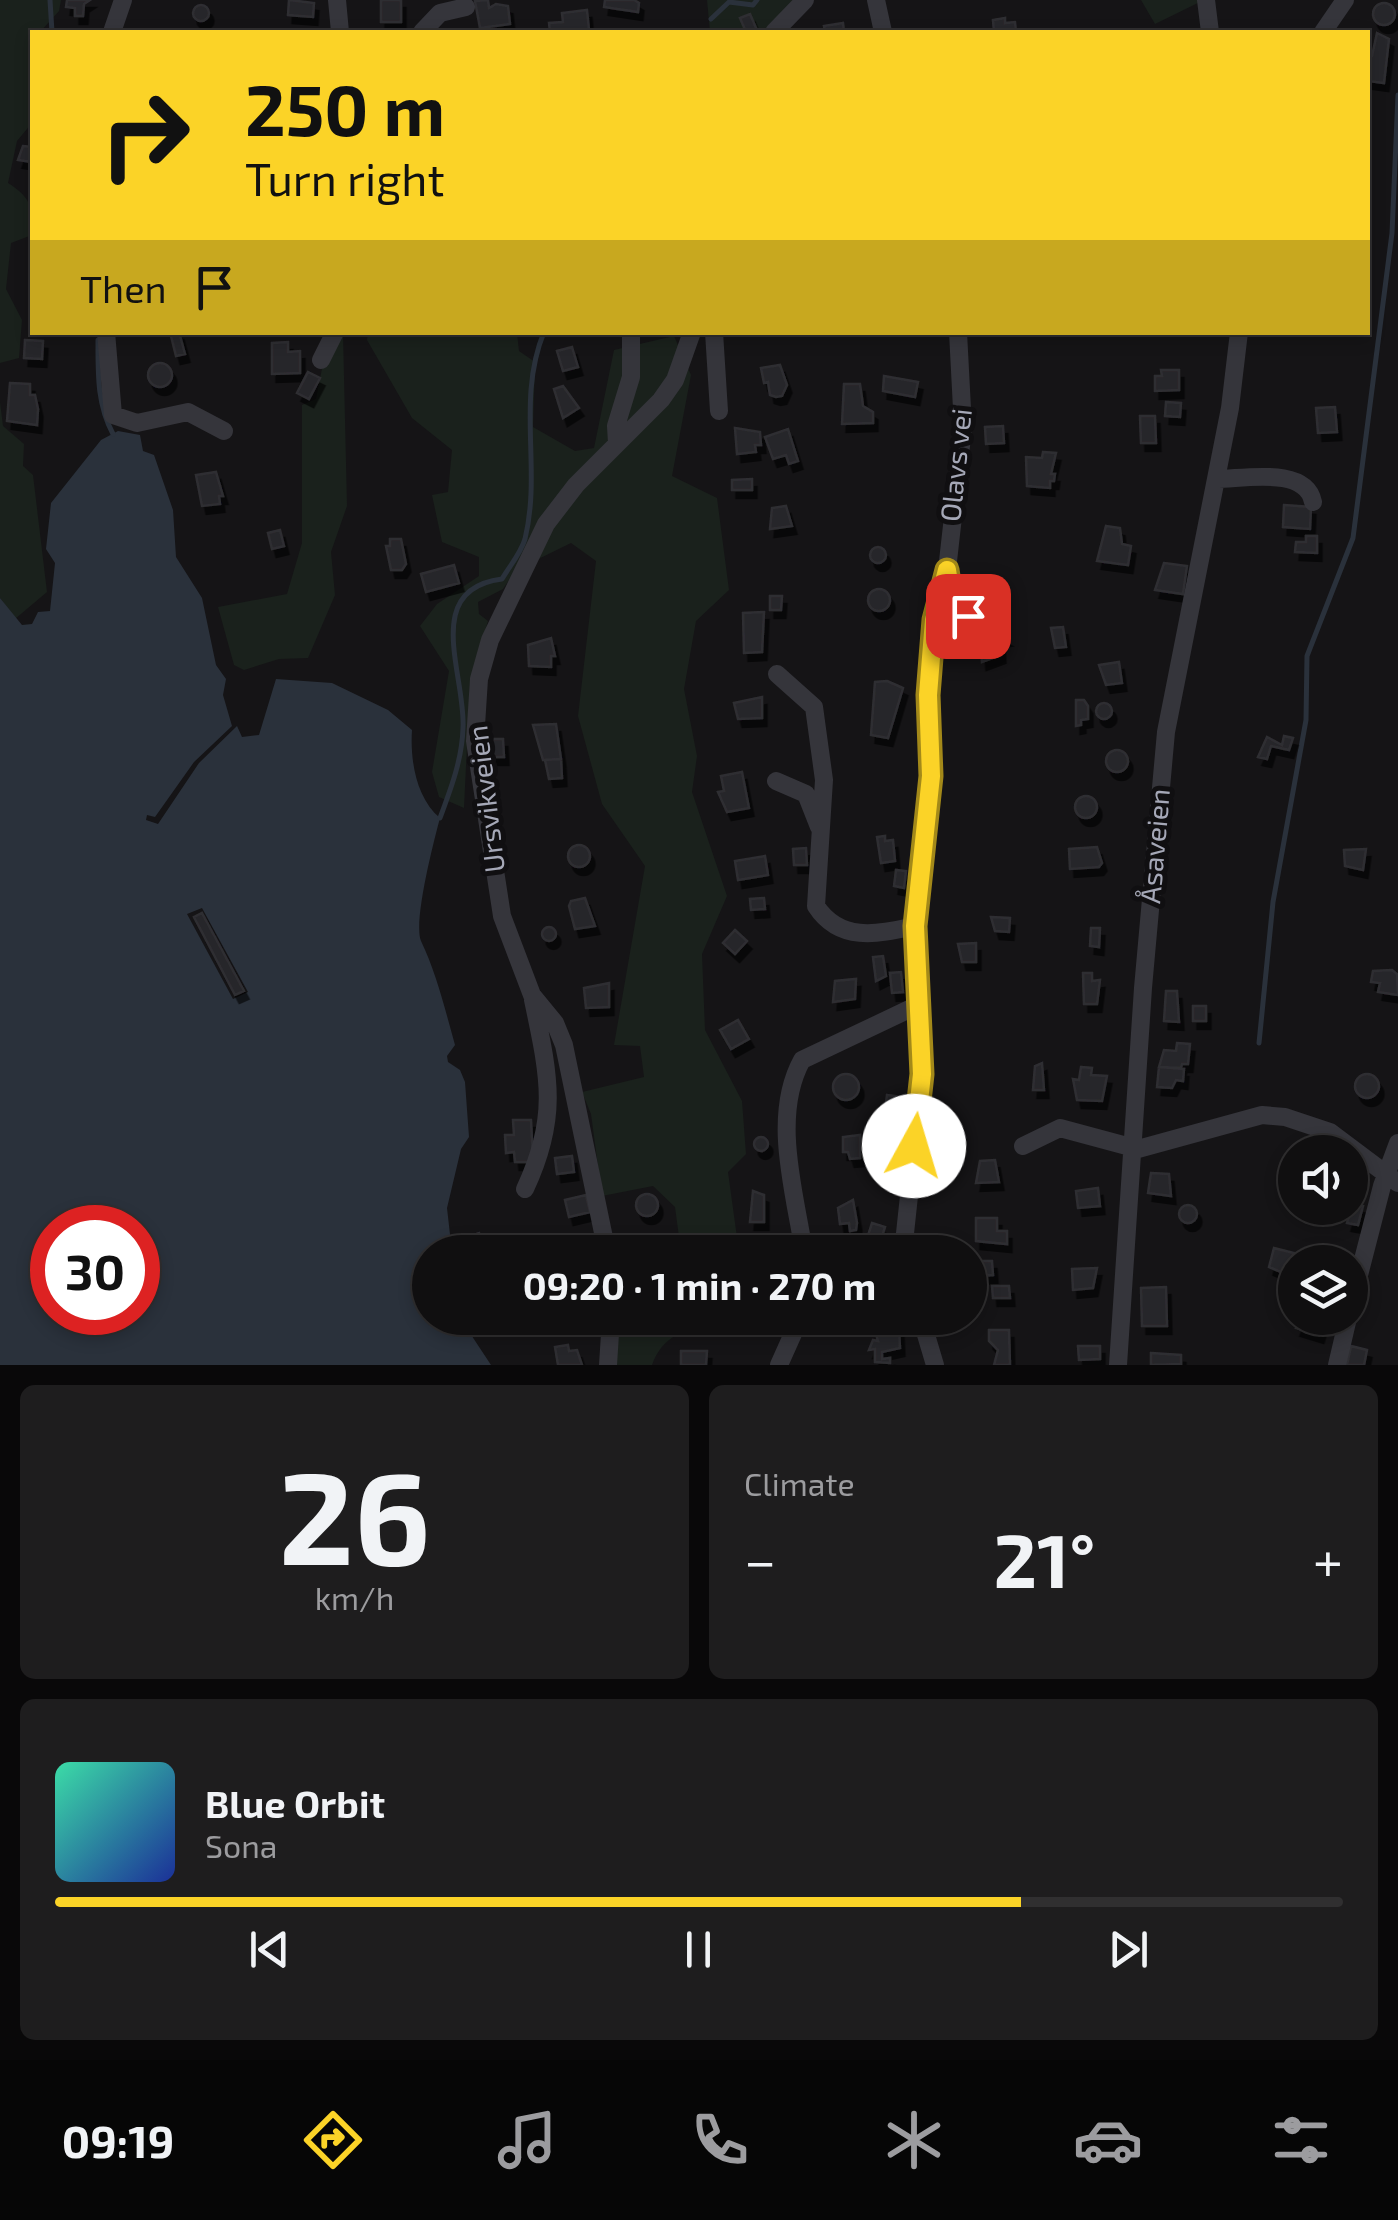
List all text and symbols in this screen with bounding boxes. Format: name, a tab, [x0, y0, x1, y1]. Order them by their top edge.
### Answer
text: 250 m	[245, 66, 445, 150]
icon: right	[80, 70, 210, 200]
text: Turn right	[245, 151, 445, 205]
icon: arrive	[187, 260, 242, 315]
text: Then	[80, 265, 167, 311]
street label: Olavs vei	[932, 407, 978, 523]
pin	[926, 574, 1011, 659]
icon: arrive	[941, 589, 996, 644]
street label: Ursvikveien	[459, 724, 511, 875]
street label: Åsaveien	[1132, 787, 1176, 905]
position arrow	[862, 1094, 966, 1198]
map controls	[1278, 1135, 1368, 1335]
button: sound	[1278, 1135, 1368, 1225]
speed limit sign: 30	[30, 1205, 160, 1335]
button: layers	[1278, 1245, 1368, 1335]
text: 09:20 · 1 min · 270 m	[523, 1262, 876, 1308]
text: 26	[278, 1435, 431, 1591]
text: Climate	[744, 1464, 855, 1502]
text: 21°	[994, 1513, 1095, 1603]
text: −	[744, 1526, 776, 1592]
text: +	[1313, 1526, 1343, 1592]
text: km/h	[315, 1578, 394, 1616]
text: Blue Orbit	[205, 1780, 385, 1826]
text: Sona	[205, 1826, 277, 1864]
icon: previous	[242, 1922, 297, 1977]
icon: pause	[671, 1922, 726, 1977]
icon: next	[1101, 1922, 1156, 1977]
icon: directions	[298, 2105, 368, 2175]
icon: music	[492, 2105, 562, 2175]
icon: phone	[685, 2105, 755, 2175]
icon: climate	[879, 2105, 949, 2175]
icon: car	[1073, 2105, 1143, 2175]
icon: filters	[1266, 2105, 1336, 2175]
text: 09:19	[62, 2113, 174, 2167]

